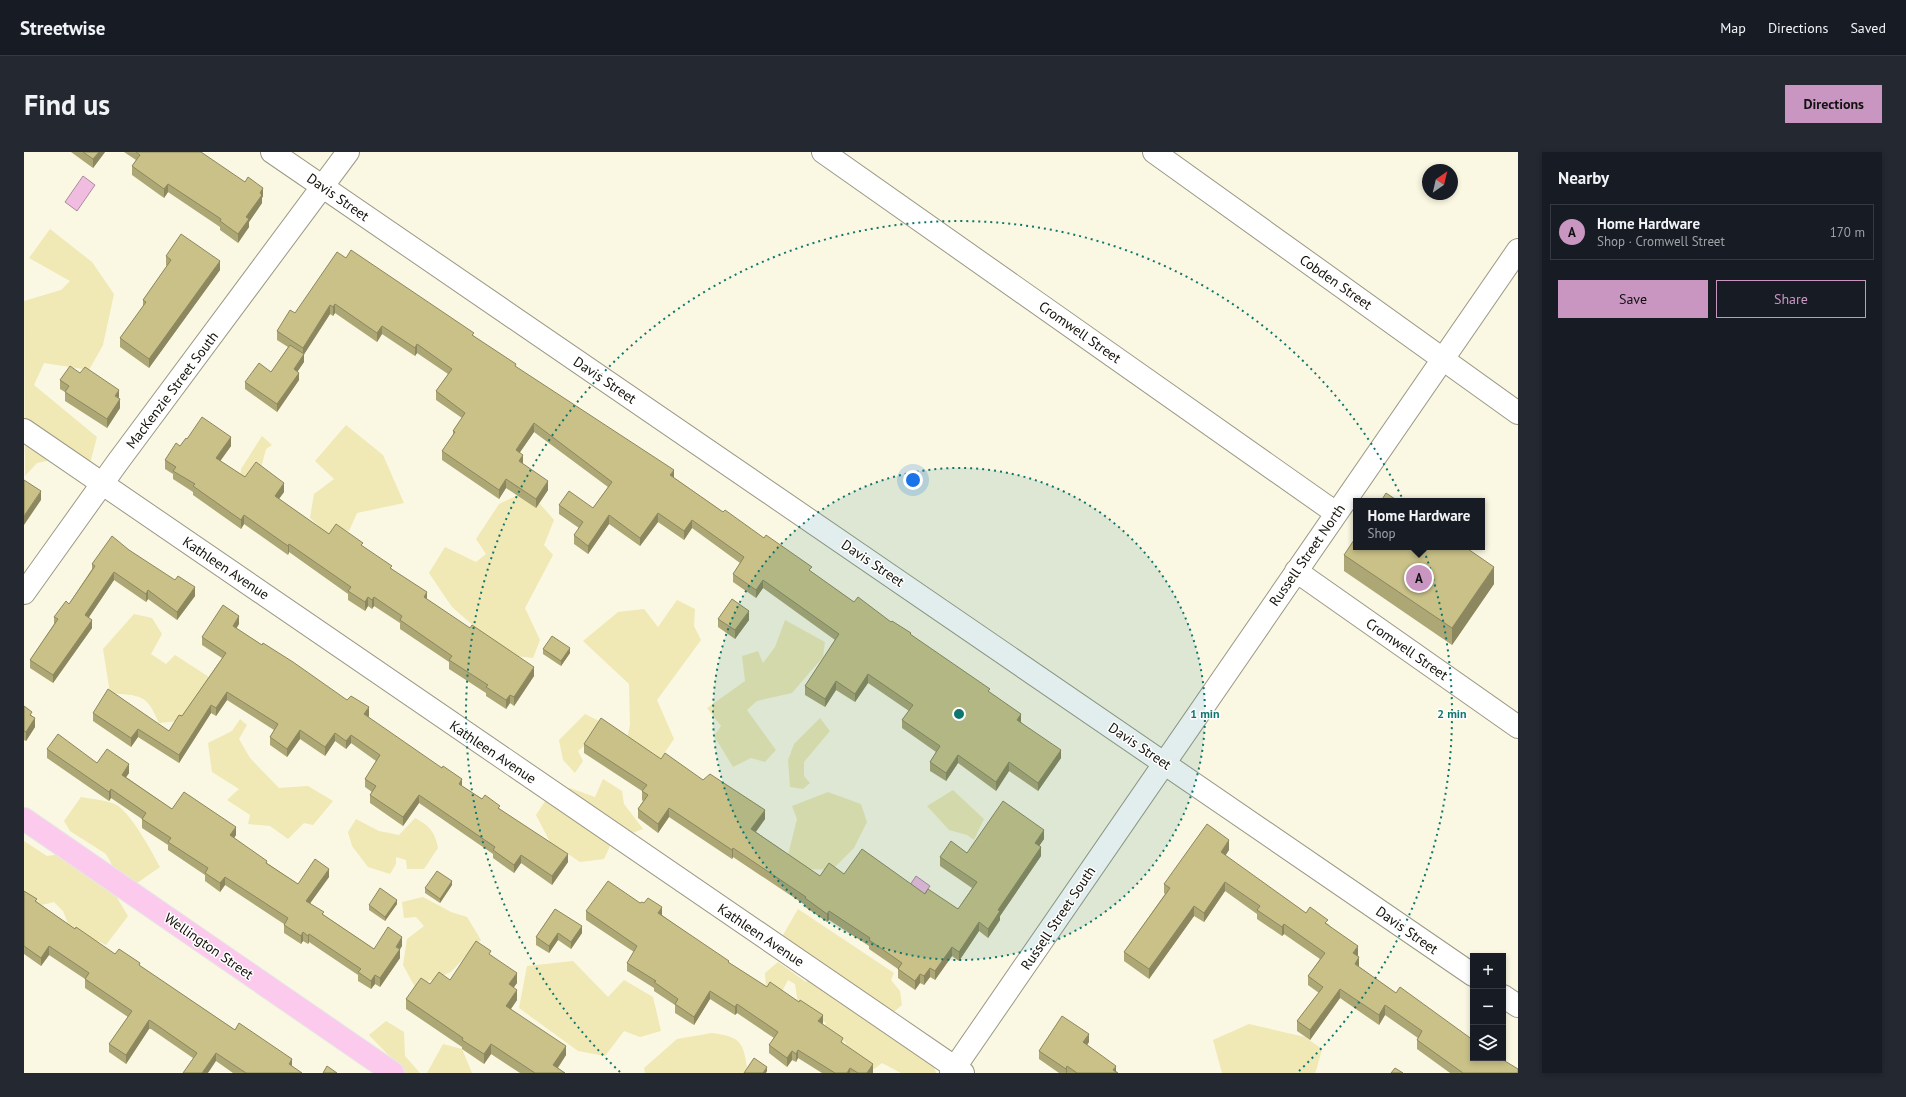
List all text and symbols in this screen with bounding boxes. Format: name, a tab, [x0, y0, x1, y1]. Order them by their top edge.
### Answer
text: Streetwise	[20, 16, 105, 40]
text: Map	[1720, 19, 1746, 37]
text: Directions	[1768, 19, 1828, 37]
text: Saved	[1850, 19, 1886, 37]
button: Directions	[1785, 85, 1882, 123]
text: Find us	[24, 86, 110, 123]
north arrow	[1422, 164, 1458, 200]
text: Nearby	[1558, 167, 1609, 189]
street label: Davis Street	[303, 169, 373, 225]
text: Home Hardware	[1597, 214, 1700, 233]
text: A	[1568, 224, 1576, 241]
text: 170 m	[1830, 224, 1865, 241]
text: Shop · Cromwell Street	[1597, 233, 1725, 250]
street label: Cobden Street	[1296, 250, 1376, 314]
button: Save	[1558, 280, 1708, 318]
button: Share	[1716, 280, 1866, 318]
street label: Cromwell Street	[1035, 297, 1125, 367]
street label: MacKenzie Street South	[122, 328, 222, 452]
street label: Davis Street	[570, 352, 640, 408]
your location	[903, 470, 923, 490]
popup	[1353, 498, 1485, 550]
street label: Russell Street North	[1265, 500, 1349, 610]
text: Home Hardware	[1367, 506, 1471, 525]
text: Shop	[1367, 525, 1396, 542]
street label: Kathleen Avenue	[179, 532, 273, 604]
street label: Davis Street	[838, 535, 908, 591]
pin: A	[1406, 563, 1432, 593]
street label: Cromwell Street	[1362, 614, 1452, 684]
text: 1 min	[1190, 706, 1220, 721]
text: 2 min	[1437, 706, 1467, 721]
centre of rings	[952, 707, 966, 721]
street label: Kathleen Avenue	[446, 716, 540, 788]
street label: Davis Street	[1105, 718, 1175, 774]
street label: Russell Street South	[1017, 863, 1099, 973]
street label: Kathleen Avenue	[714, 899, 808, 971]
street label: Davis Street	[1372, 902, 1442, 958]
street label: Wellington Street	[161, 909, 257, 983]
map controls	[1470, 953, 1506, 1061]
button: +	[1470, 953, 1506, 989]
button: −	[1470, 989, 1506, 1025]
button: layers	[1470, 1025, 1506, 1061]

